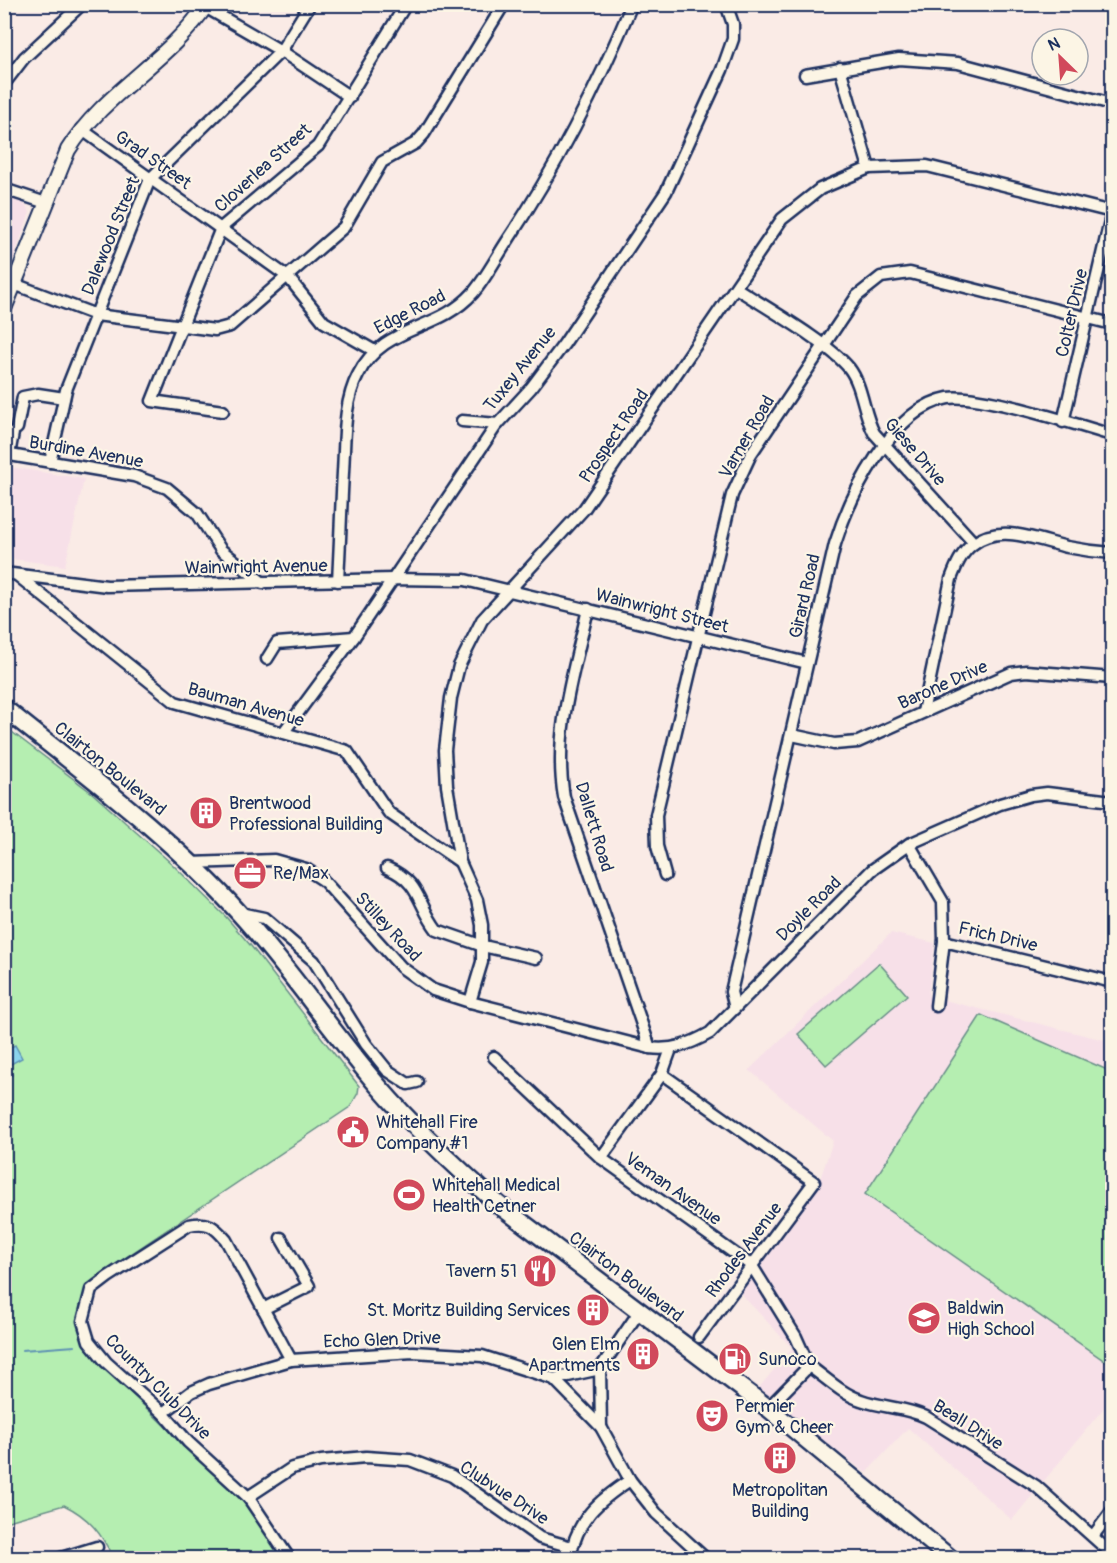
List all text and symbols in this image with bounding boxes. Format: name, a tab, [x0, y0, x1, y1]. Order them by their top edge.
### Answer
north arrow	[1030, 27, 1090, 87]
text: N	[1045, 33, 1063, 56]
street label: Cloverlea Street	[210, 118, 317, 218]
street label: Grad Street	[110, 125, 196, 195]
street label: Dalewood Street	[77, 173, 146, 299]
street label: Colter Drive	[1051, 266, 1093, 359]
street label: Edge Road	[370, 284, 450, 340]
street label: Tuxey Avenue	[479, 322, 562, 416]
street label: Prospect Road	[574, 385, 654, 487]
street label: Varner Road	[714, 391, 780, 483]
street label: Giese Drive	[879, 413, 951, 491]
street label: Burdine Avenue	[27, 431, 145, 473]
street label: Girard Road	[784, 552, 826, 640]
street label: Wainwright Avenue	[184, 554, 328, 580]
street label: Wainwright Street	[593, 583, 732, 639]
street label: Barone Drive	[895, 655, 991, 715]
street label: Bauman Avenue	[185, 677, 307, 733]
street label: Clairton Boulevard	[49, 717, 171, 821]
street label: Dallett Road	[569, 779, 619, 875]
place label: Brentwood Professional Building	[229, 792, 383, 836]
building icon: Brentwood Professional Building	[188, 795, 224, 831]
office icon: Re/Max	[232, 855, 268, 891]
place label: Re/Max	[273, 862, 329, 885]
street label: Doyle Road	[772, 872, 846, 946]
street label: Stilley Road	[350, 887, 426, 967]
street label: Frich Drive	[956, 917, 1040, 957]
place label: Whitehall Fire Company #1	[376, 1111, 478, 1155]
public building icon: Whitehall Fire Company #1	[335, 1114, 371, 1150]
street label: Veman Avenue	[620, 1147, 726, 1231]
place label: Whitehall Medical Health Cetner	[432, 1174, 560, 1218]
sports icon: Whitehall Medical Health Cetner	[391, 1177, 427, 1213]
street label: Rhodes Avenue	[701, 1198, 787, 1302]
street label: Clairton Boulevard	[564, 1226, 688, 1328]
restaurant icon: Tavern 51	[522, 1253, 558, 1289]
place label: Tavern 51	[445, 1260, 517, 1283]
building icon: St. Moritz Building Services	[575, 1292, 611, 1328]
place label: Baldwin High School	[947, 1297, 1035, 1341]
place label: St. Moritz Building Services	[367, 1299, 570, 1322]
school or university icon: Baldwin High School	[906, 1300, 942, 1336]
street label: Echo Glen Drive	[323, 1326, 441, 1354]
street label: Country Club Drive	[100, 1329, 216, 1445]
place label: Glen Elm Apartments	[528, 1333, 620, 1377]
building icon: Glen Elm Apartments	[625, 1336, 661, 1372]
fuel station icon: Sunoco	[717, 1341, 753, 1377]
place label: Sunoco	[758, 1348, 817, 1371]
street label: Beall Drive	[929, 1394, 1007, 1456]
place label: Permier Gym & Cheer	[735, 1395, 834, 1439]
theatre icon: Permier Gym & Cheer	[694, 1398, 730, 1434]
building icon: Metropolitan Building	[762, 1440, 798, 1476]
street label: Clubvue Drive	[455, 1456, 553, 1530]
place label: Metropolitan Building	[732, 1479, 828, 1523]

